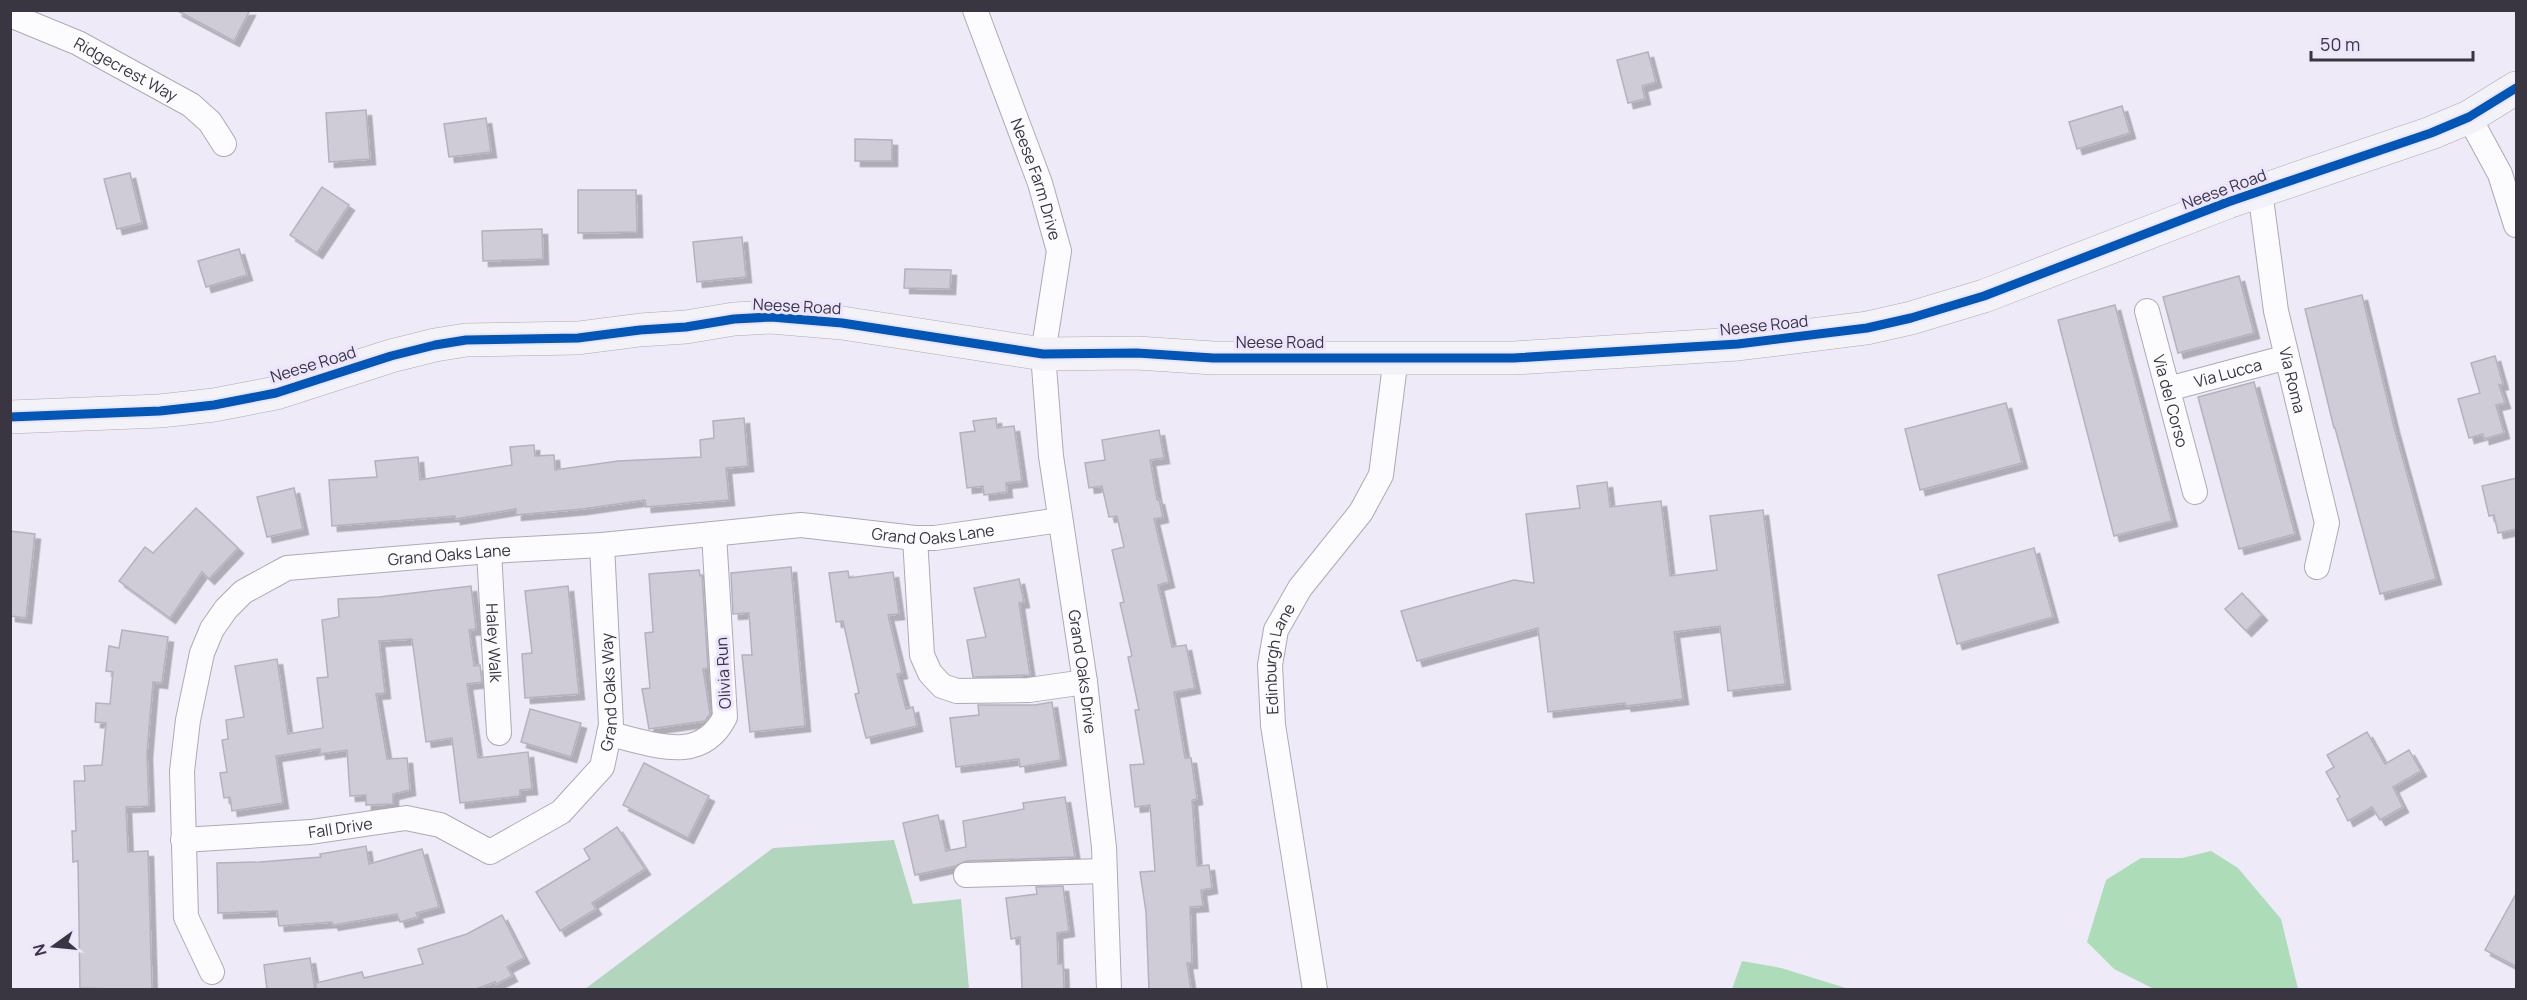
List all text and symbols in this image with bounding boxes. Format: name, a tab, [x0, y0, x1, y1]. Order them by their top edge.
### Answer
scale bar	[2311, 24, 2473, 62]
street label: Ridgecrest Way	[70, 32, 182, 107]
text: 50 m	[2320, 32, 2360, 56]
street label: Neese Farm Drive	[1006, 115, 1066, 243]
street label: Neese Road	[2179, 164, 2269, 214]
street label: Neese Road	[752, 293, 842, 319]
street label: Neese Road	[1719, 309, 1809, 341]
street label: Neese Road	[1236, 331, 1324, 353]
street label: Neese Road	[267, 341, 359, 387]
street label: Via Roma	[2274, 345, 2311, 415]
street label: Via del Corso	[2148, 352, 2194, 450]
street label: Via Lucca	[2192, 353, 2264, 393]
street label: Grand Oaks Lane	[870, 519, 996, 549]
street label: Grand Oaks Lane	[387, 539, 511, 570]
street label: Edinburgh Lane	[1259, 599, 1300, 715]
street label: Haley Walk	[481, 603, 507, 684]
street label: Grand Oaks Drive	[1063, 608, 1102, 735]
street label: Grand Oaks Way	[595, 632, 622, 753]
street label: Olivia Run	[710, 636, 736, 710]
street label: Fall Drive	[307, 812, 374, 843]
north arrow	[24, 916, 84, 976]
text: N	[27, 941, 52, 958]

